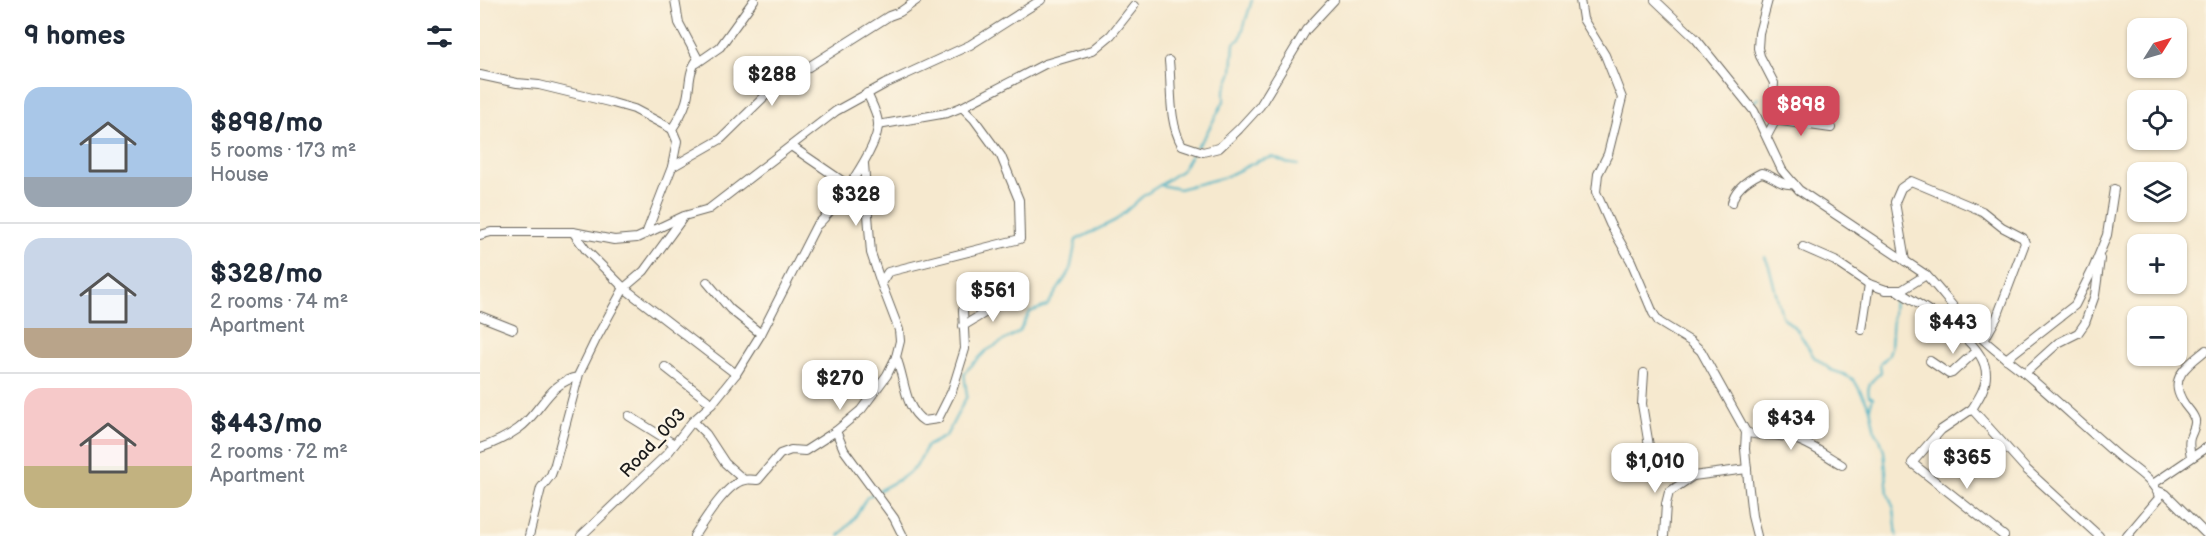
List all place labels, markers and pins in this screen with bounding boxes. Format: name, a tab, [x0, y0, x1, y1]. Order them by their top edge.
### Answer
pin: $288	[736, 56, 808, 107]
pin: $898	[1765, 86, 1837, 137]
pin: $328	[820, 176, 892, 227]
pin: $561	[957, 272, 1029, 323]
pin: $443	[1917, 304, 1989, 355]
pin: $270	[804, 360, 876, 411]
pin: $434	[1755, 400, 1827, 451]
pin: $365	[1931, 439, 2003, 490]
pin: $1,010	[1606, 443, 1704, 494]

